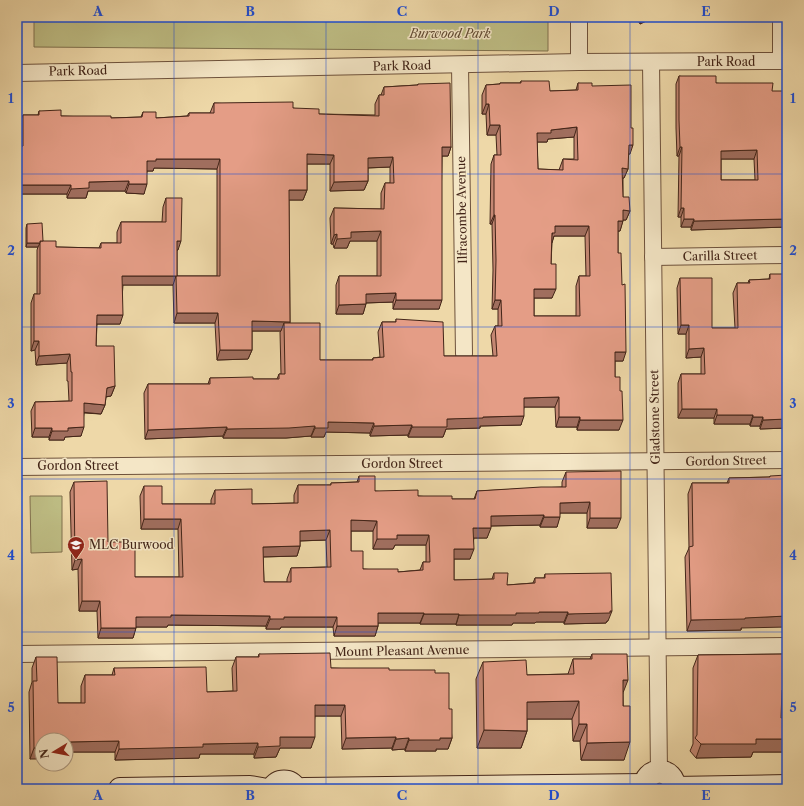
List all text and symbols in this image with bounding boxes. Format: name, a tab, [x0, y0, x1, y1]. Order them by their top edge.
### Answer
text: A	[92, 3, 104, 19]
text: B	[245, 3, 255, 19]
text: C	[397, 3, 407, 19]
text: D	[548, 3, 560, 19]
text: E	[701, 3, 711, 19]
park label: Burwood Park	[408, 26, 491, 41]
street label: Park Road	[697, 54, 756, 69]
street label: Park Road	[373, 57, 432, 74]
street label: Park Road	[49, 62, 108, 79]
text: 1	[8, 90, 14, 106]
text: 1	[790, 90, 796, 106]
street label: Ilfracombe Avenue	[453, 156, 470, 264]
text: 2	[7, 242, 15, 258]
text: 2	[789, 242, 797, 258]
street label: Carilla Street	[682, 247, 758, 264]
street label: Gladstone Street	[646, 369, 663, 465]
text: 3	[7, 395, 15, 411]
text: 3	[789, 395, 797, 411]
street label: Gordon Street	[685, 452, 768, 469]
street label: Gordon Street	[361, 456, 443, 471]
street label: Gordon Street	[37, 458, 119, 473]
school or university icon: MLC Burwood	[66, 535, 86, 560]
place label: MLC Burwood	[89, 537, 175, 552]
text: 4	[7, 547, 15, 563]
text: 4	[789, 547, 797, 563]
street label: Mount Pleasant Avenue	[334, 642, 470, 659]
text: 5	[7, 699, 15, 715]
text: 5	[789, 699, 797, 715]
north arrow	[34, 732, 74, 772]
text: N	[36, 747, 52, 760]
text: A	[92, 787, 104, 803]
text: B	[245, 787, 255, 803]
text: C	[397, 787, 407, 803]
text: D	[548, 787, 560, 803]
text: E	[701, 787, 711, 803]

